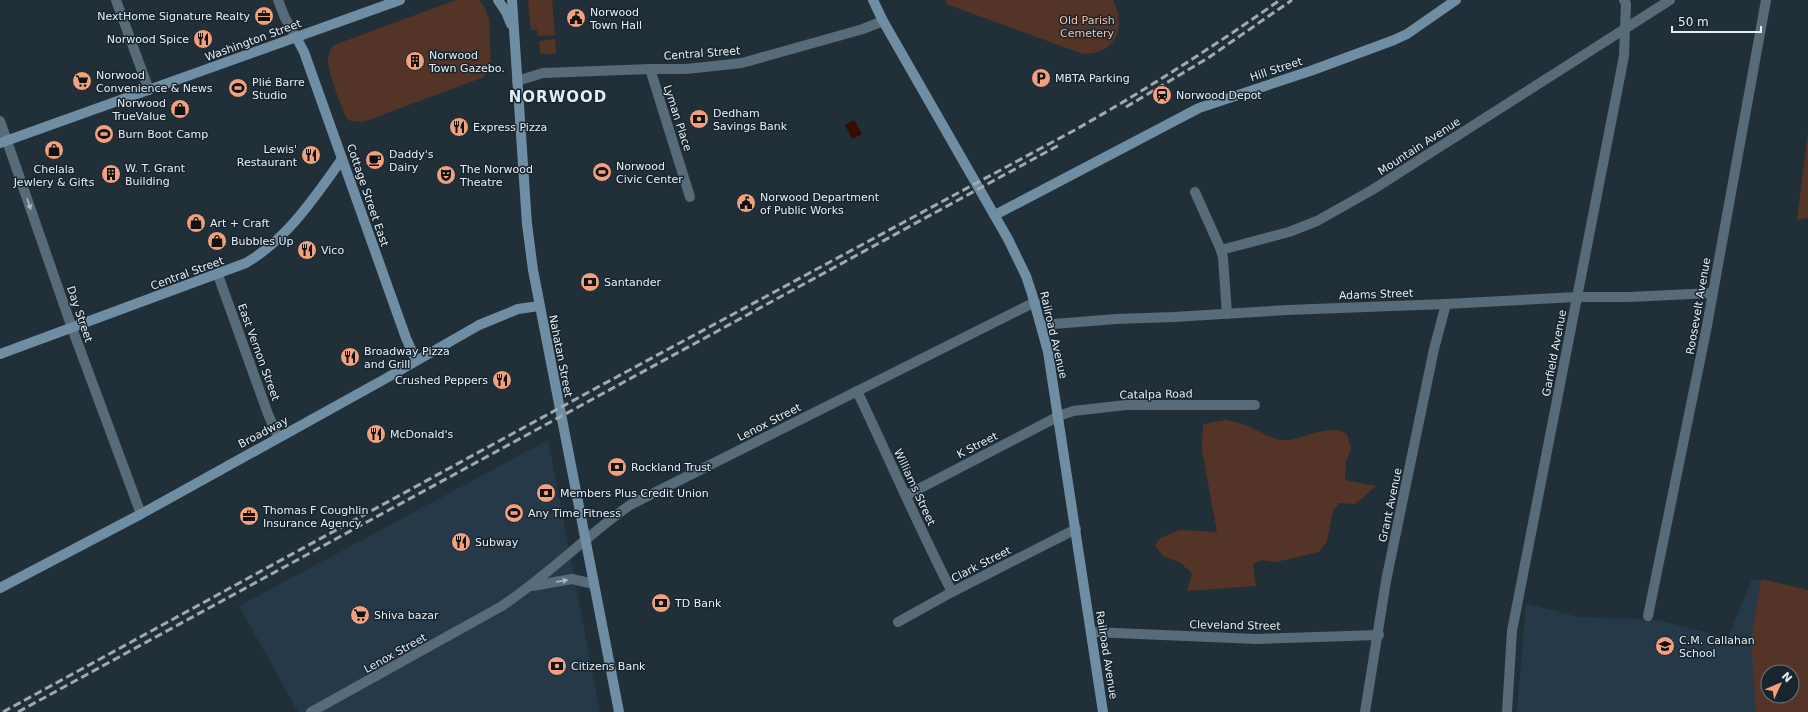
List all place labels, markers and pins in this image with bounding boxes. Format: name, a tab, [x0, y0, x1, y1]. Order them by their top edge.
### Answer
office icon: NextHome Signature Realty	[253, 5, 275, 27]
place label: Norwood Town Hall	[589, 6, 642, 32]
public building icon: Norwood Town Hall	[565, 7, 587, 29]
place label: NextHome Signature Realty	[97, 10, 250, 23]
restaurant icon: Norwood Spice	[192, 28, 214, 50]
place label: Norwood Spice	[107, 33, 189, 46]
place label: Norwood Town Gazebo.	[428, 49, 505, 75]
building icon: Norwood Town Gazebo.	[404, 50, 426, 72]
parking icon: MBTA Parking	[1030, 67, 1052, 89]
place label: Norwood Convenience & News	[96, 69, 213, 95]
supermarket icon: Norwood Convenience & News	[71, 70, 93, 92]
place label: MBTA Parking	[1055, 72, 1130, 85]
place label: Plié Barre Studio	[252, 76, 305, 102]
sports icon: Plié Barre Studio	[227, 77, 249, 99]
station icon: Norwood Depot	[1151, 84, 1173, 106]
place label: Norwood Depot	[1176, 89, 1262, 102]
place label: Norwood TrueValue	[111, 97, 166, 123]
shop icon: Norwood TrueValue	[169, 98, 191, 120]
place label: Dedham Savings Bank	[713, 107, 788, 133]
bank icon: Dedham Savings Bank	[688, 108, 710, 130]
restaurant icon: Express Pizza	[448, 116, 470, 138]
place label: Express Pizza	[473, 121, 547, 134]
sports icon: Burn Boot Camp	[93, 123, 115, 145]
place label: Burn Boot Camp	[118, 128, 208, 141]
shop icon: Chelala Jewlery & Gifts	[43, 139, 65, 161]
place label: Lewis' Restaurant	[237, 143, 298, 169]
restaurant icon: Lewis' Restaurant	[300, 144, 322, 166]
place label: Daddy's Dairy	[389, 148, 434, 174]
cafe icon: Daddy's Dairy	[364, 149, 386, 171]
place label: Norwood Civic Center	[616, 160, 683, 186]
sports icon: Norwood Civic Center	[591, 161, 613, 183]
place label: W. T. Grant Building	[125, 162, 186, 188]
place label: Chelala Jewlery & Gifts	[13, 163, 95, 189]
building icon: W. T. Grant Building	[100, 163, 122, 185]
place label: The Norwood Theatre	[459, 163, 533, 189]
theatre icon: The Norwood Theatre	[435, 164, 457, 186]
place label: Norwood Department of Public Works	[760, 191, 880, 217]
public building icon: Norwood Department of Public Works	[735, 192, 757, 214]
shop icon: Art + Craft	[185, 212, 207, 234]
place label: Art + Craft	[210, 217, 270, 230]
shop icon: Bubbles Up	[206, 230, 228, 252]
place label: Bubbles Up	[231, 235, 294, 248]
restaurant icon: Vico	[296, 239, 318, 261]
place label: Vico	[321, 244, 344, 257]
bank icon: Santander	[579, 271, 601, 293]
place label: Santander	[604, 276, 661, 289]
place label: Broadway Pizza and Grill	[364, 345, 450, 371]
restaurant icon: Broadway Pizza and Grill	[339, 346, 361, 368]
restaurant icon: Crushed Peppers	[491, 369, 513, 391]
place label: Crushed Peppers	[395, 374, 488, 387]
restaurant icon: McDonald's	[365, 423, 387, 445]
place label: McDonald's	[390, 428, 454, 441]
bank icon: Rockland Trust	[606, 456, 628, 478]
place label: Rockland Trust	[631, 461, 712, 474]
bank icon: Members Plus Credit Union	[535, 482, 557, 504]
place label: Members Plus Credit Union	[560, 487, 709, 500]
sports icon: Any Time Fitness	[503, 502, 525, 524]
place label: Thomas F Coughlin Insurance Agency	[262, 504, 368, 530]
office icon: Thomas F Coughlin Insurance Agency	[238, 505, 260, 527]
place label: Any Time Fitness	[528, 507, 621, 520]
restaurant icon: Subway	[450, 531, 472, 553]
place label: Subway	[475, 536, 519, 549]
bank icon: TD Bank	[650, 592, 672, 614]
place label: TD Bank	[674, 597, 722, 610]
supermarket icon: Shiva bazar	[349, 604, 371, 626]
place label: Shiva bazar	[374, 609, 439, 622]
place label: C.M. Callahan School	[1679, 634, 1755, 660]
school or university icon: C.M. Callahan School	[1654, 635, 1676, 657]
bank icon: Citizens Bank	[546, 655, 568, 677]
place label: Citizens Bank	[571, 660, 646, 673]

